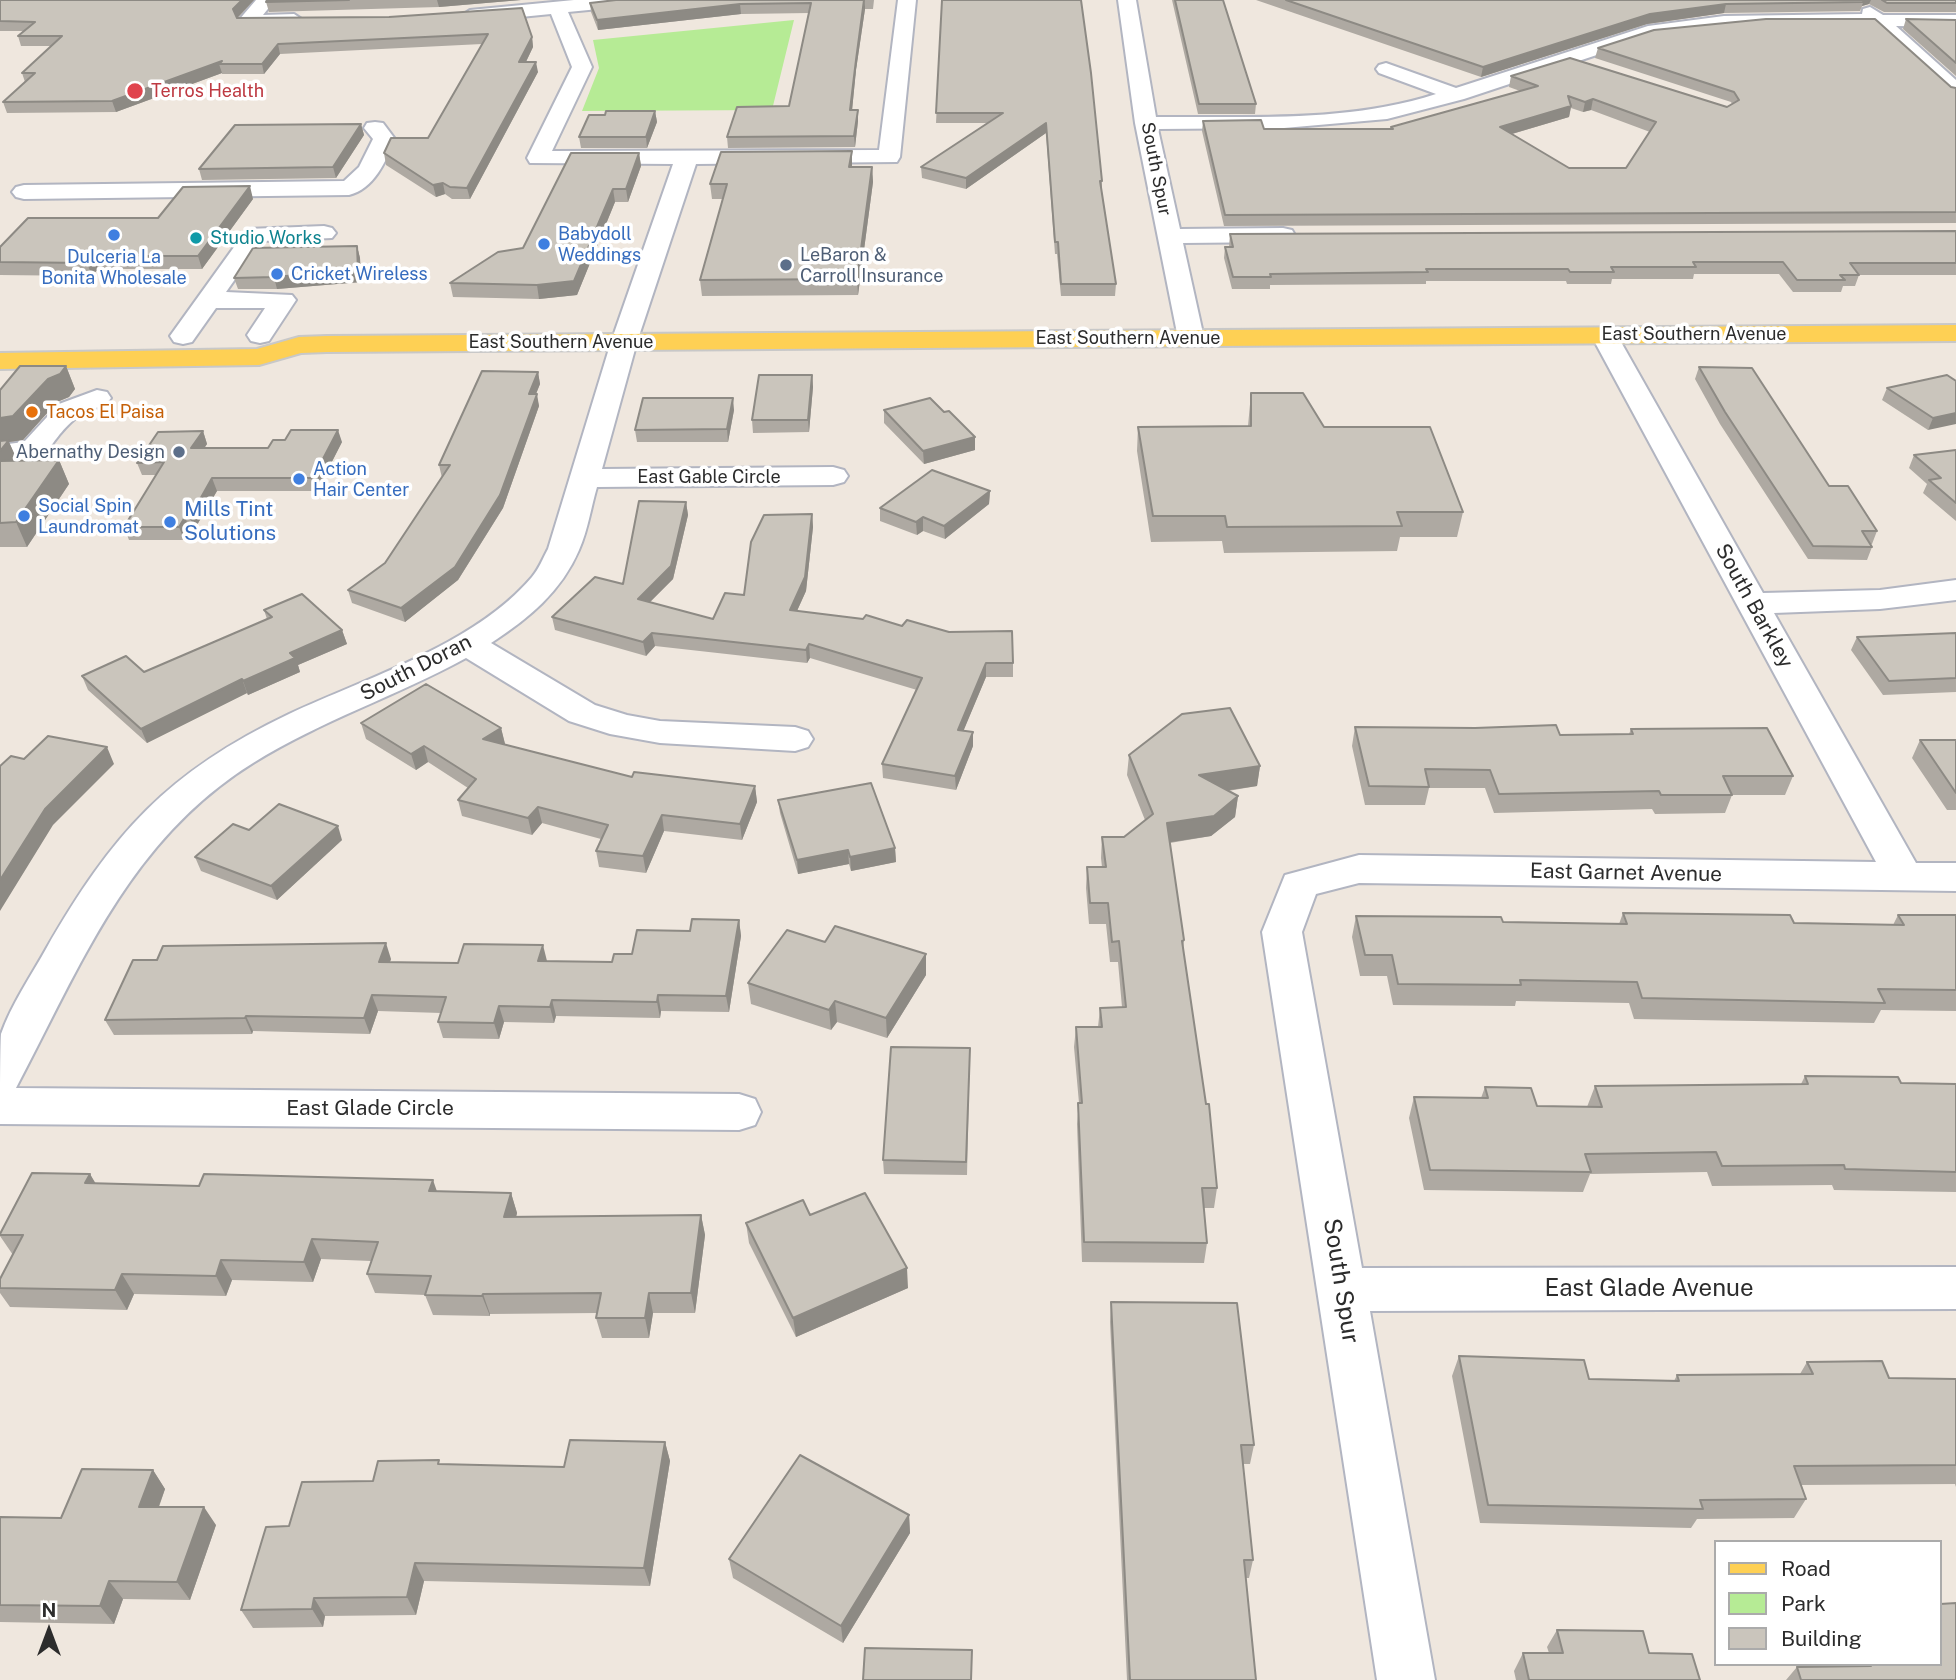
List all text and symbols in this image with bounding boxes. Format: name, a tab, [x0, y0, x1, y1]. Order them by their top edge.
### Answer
place label: Terros Health	[151, 80, 264, 102]
marker: Terros Health	[125, 81, 145, 101]
street label: South Spur	[1136, 120, 1176, 218]
place label: Babydoll Weddings	[558, 223, 641, 266]
marker: Dulceria La Bonita Wholesale	[106, 227, 122, 243]
place label: Studio Works	[210, 227, 321, 249]
marker: Studio Works	[188, 230, 204, 246]
marker: Babydoll Weddings	[536, 236, 552, 252]
place label: LeBaron & Carroll Insurance	[800, 244, 943, 286]
place label: Dulceria La Bonita Wholesale	[41, 246, 187, 288]
marker: LeBaron & Carroll Insurance	[778, 257, 794, 273]
place label: Cricket Wireless	[291, 263, 428, 285]
marker: Cricket Wireless	[269, 266, 285, 282]
street label: East Southern Avenue	[1601, 323, 1787, 345]
street label: East Southern Avenue	[1035, 327, 1221, 349]
street label: East Southern Avenue	[468, 331, 654, 353]
place label: Tacos El Paisa	[46, 401, 164, 423]
marker: Tacos El Paisa	[24, 404, 40, 420]
place label: Abernathy Design	[16, 441, 165, 463]
marker: Abernathy Design	[171, 444, 187, 460]
place label: Action Hair Center	[313, 458, 409, 500]
street label: East Gable Circle	[637, 466, 781, 488]
marker: Action Hair Center	[291, 471, 307, 487]
place label: Social Spin Laundromat	[38, 495, 139, 538]
place label: Mills Tint Solutions	[184, 497, 276, 547]
marker: Social Spin Laundromat	[16, 508, 32, 524]
marker: Mills Tint Solutions	[162, 514, 178, 530]
street label: South Barkley	[1710, 540, 1798, 672]
street label: South Doran	[356, 629, 476, 707]
street label: East Garnet Avenue	[1530, 859, 1722, 887]
street label: East Glade Circle	[286, 1096, 454, 1122]
street label: South Spur	[1317, 1216, 1365, 1346]
street label: East Glade Avenue	[1544, 1275, 1754, 1303]
legend	[1714, 1540, 1942, 1666]
text: Road	[1781, 1556, 1831, 1581]
text: Park	[1781, 1591, 1826, 1616]
north arrow	[14, 1596, 84, 1666]
text: N	[42, 1599, 56, 1621]
text: Building	[1781, 1626, 1862, 1651]

